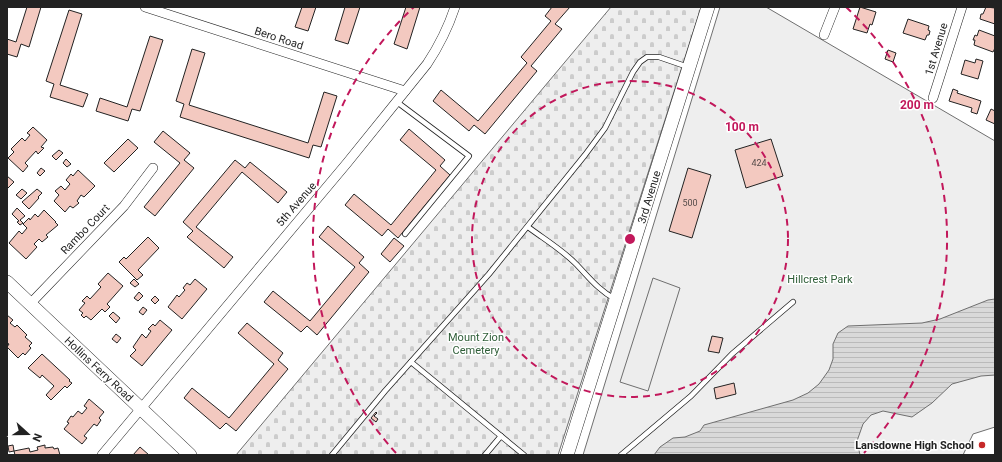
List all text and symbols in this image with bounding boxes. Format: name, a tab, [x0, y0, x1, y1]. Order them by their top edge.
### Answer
street label: 1st Avenue	[922, 21, 951, 77]
street label: Bero Road	[253, 24, 305, 52]
text: 200 m	[900, 98, 934, 112]
text: 100 m	[725, 120, 759, 134]
house number: 424	[751, 158, 767, 168]
street label: 3rd Avenue	[635, 169, 664, 225]
street label: 5th Avenue	[274, 179, 319, 229]
house number: 500	[682, 198, 698, 208]
street label: Rambo Court	[58, 201, 113, 257]
centre of rings	[623, 232, 637, 246]
park label: Hillcrest Park	[787, 273, 853, 286]
park label: Mount Zion Cemetery	[448, 331, 504, 357]
street label: Hollins Ferry Road	[62, 334, 136, 405]
north arrow	[8, 414, 48, 454]
text: N	[29, 431, 44, 444]
place label: Lansdowne High School	[855, 439, 974, 452]
marker: Lansdowne High School	[977, 440, 987, 450]

